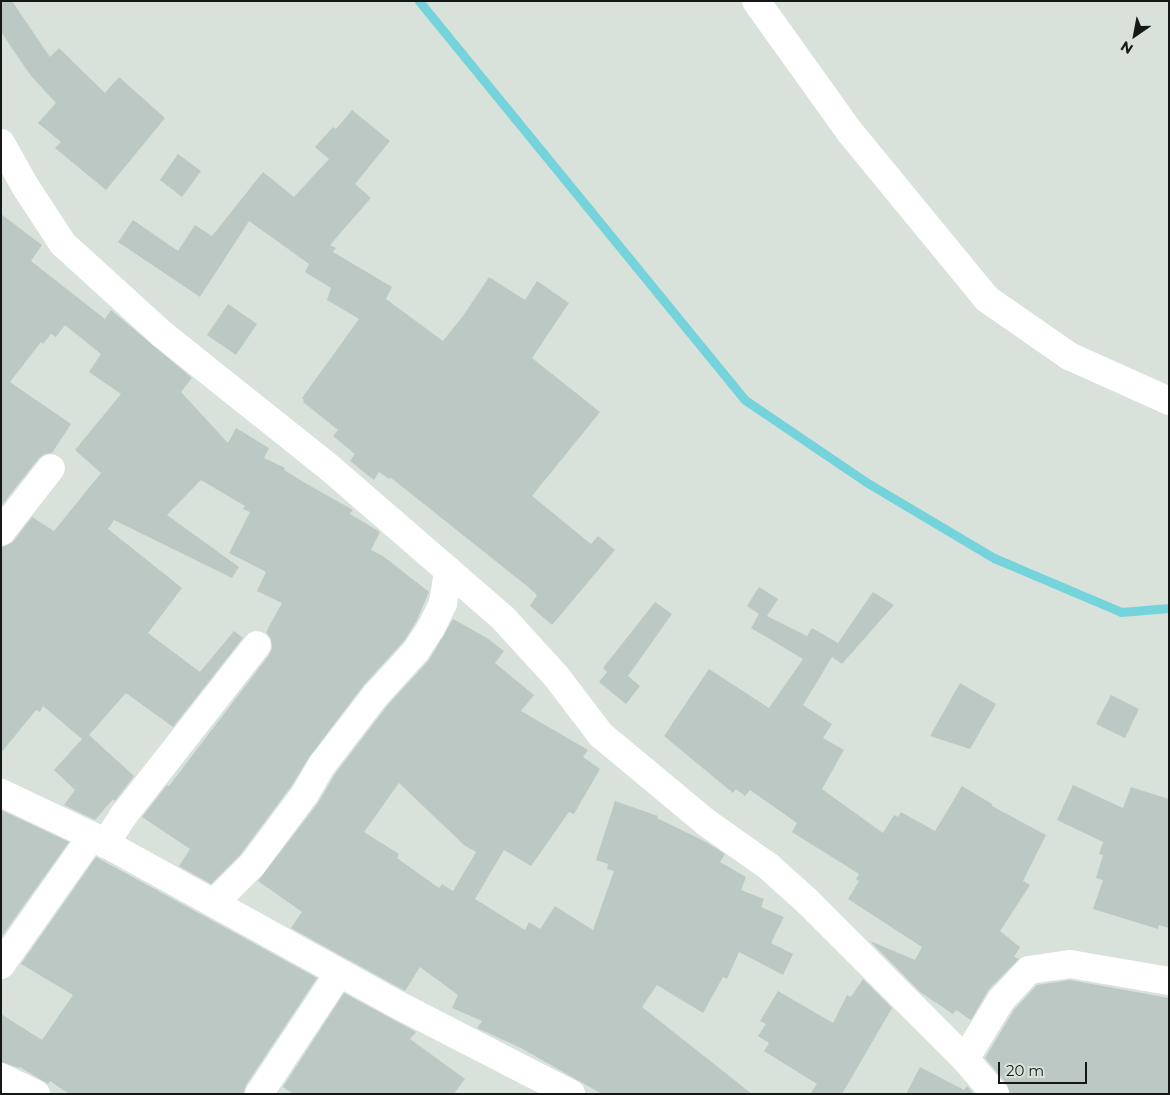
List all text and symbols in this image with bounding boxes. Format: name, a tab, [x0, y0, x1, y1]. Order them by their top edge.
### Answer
north arrow	[1110, 10, 1160, 60]
text: N	[1117, 37, 1136, 58]
scale bar	[1000, 1052, 1089, 1084]
text: 20 m	[1006, 1061, 1044, 1080]

